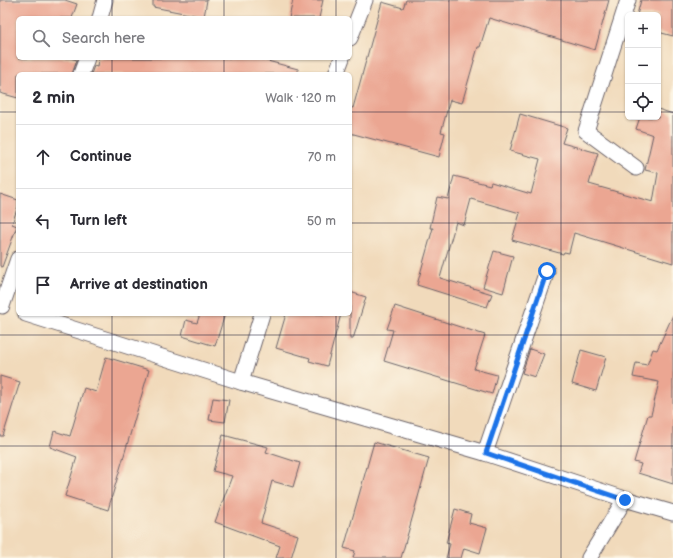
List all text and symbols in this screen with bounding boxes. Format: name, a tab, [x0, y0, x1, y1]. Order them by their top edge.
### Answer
map controls	[625, 12, 661, 120]
button: +	[625, 12, 661, 48]
search box	[16, 16, 352, 60]
icon: search	[30, 27, 52, 49]
text: Search here	[62, 29, 145, 48]
button: −	[625, 48, 661, 84]
button: locate	[625, 84, 661, 120]
text: 2 min	[32, 88, 75, 108]
text: Walk · 120 m	[265, 90, 336, 106]
icon: ahead	[32, 146, 54, 168]
text: Continue	[70, 147, 132, 166]
text: 70 m	[308, 149, 336, 165]
icon: left	[32, 210, 54, 232]
text: Turn left	[70, 211, 127, 230]
text: 50 m	[307, 213, 336, 229]
route start	[538, 262, 556, 280]
icon: arrive	[32, 274, 54, 296]
text: Arrive at destination	[70, 275, 208, 294]
route end	[616, 491, 634, 509]

